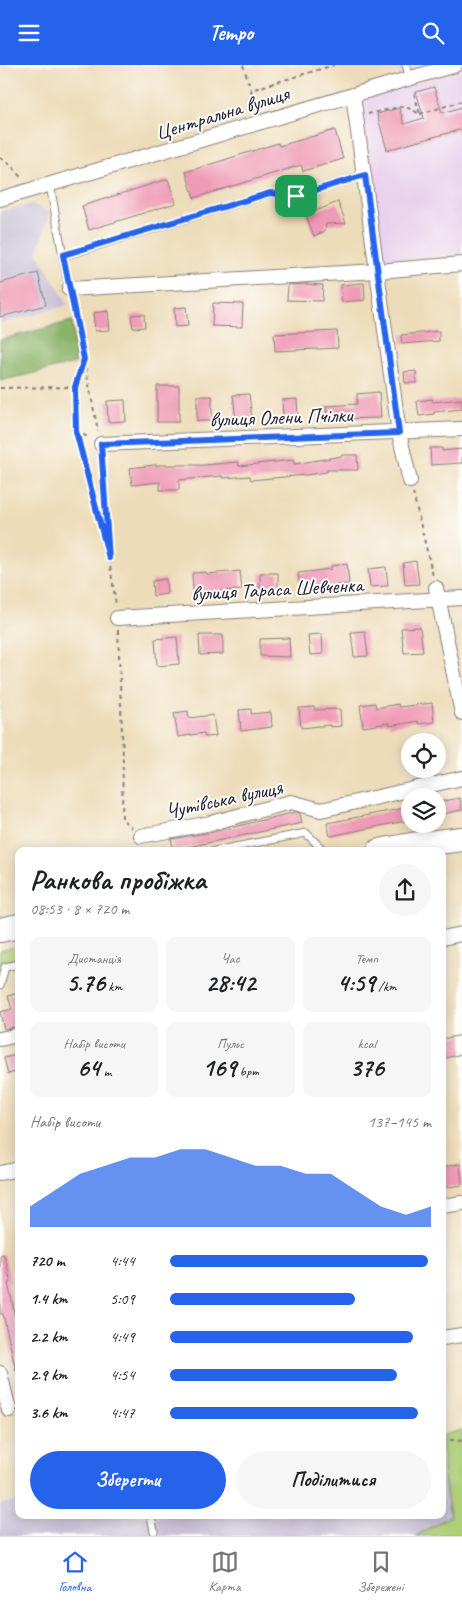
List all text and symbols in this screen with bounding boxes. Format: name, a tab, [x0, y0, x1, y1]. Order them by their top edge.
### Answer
icon: menu	[15, 19, 43, 47]
text: Tempo	[209, 19, 253, 47]
icon: search	[419, 19, 447, 47]
street label: Центральна вулиця	[152, 80, 294, 146]
pin	[275, 175, 317, 217]
icon: arrive	[282, 182, 310, 210]
street label: вулиця Олени Пчілки	[209, 401, 354, 432]
street label: вулиця Тараса Шевченка	[190, 571, 366, 606]
map controls	[401, 733, 446, 833]
button: locate	[401, 733, 446, 778]
street label: Чутівська вулиця	[163, 774, 286, 824]
button: layers	[401, 788, 446, 833]
text: Ранкова пробіжка	[30, 862, 206, 897]
button: share	[379, 864, 431, 916]
text: 08:53 · 8 × 720 m	[30, 899, 129, 919]
text: Дистанція	[67, 950, 121, 967]
text: Час	[221, 950, 240, 967]
text: Темп	[356, 950, 378, 967]
text: 5.76	[66, 967, 105, 999]
text: 28:42	[206, 967, 255, 999]
text: 4:59	[337, 967, 375, 999]
text: km	[105, 978, 122, 995]
text: /km	[375, 978, 397, 995]
text: Набір висоти	[64, 1035, 125, 1052]
text: Пульс	[217, 1035, 244, 1052]
text: kcal	[358, 1035, 376, 1052]
text: 64	[77, 1052, 100, 1084]
text: 169	[202, 1052, 236, 1084]
text: 376	[350, 1052, 384, 1084]
text: m	[100, 1063, 111, 1080]
text: bpm	[236, 1063, 259, 1080]
text: Набір висоти	[30, 1112, 100, 1132]
text: 137–145 m	[368, 1112, 431, 1132]
text: 720 m	[30, 1251, 65, 1271]
text: 4:44	[110, 1251, 135, 1271]
text: 1.4 km	[30, 1289, 67, 1309]
text: 5:09	[110, 1289, 135, 1309]
text: 2.2 km	[30, 1327, 67, 1347]
text: 4:49	[110, 1327, 135, 1347]
text: 2.9 km	[30, 1365, 67, 1385]
text: 4:54	[110, 1365, 135, 1385]
text: 3.6 km	[30, 1403, 68, 1423]
text: 4:47	[110, 1403, 135, 1423]
button: Зберегти	[30, 1451, 226, 1509]
button: Поділитися	[236, 1451, 431, 1509]
tab: Головна	[59, 1548, 91, 1595]
tab: Карта	[209, 1548, 241, 1595]
tab: Збережені	[358, 1548, 403, 1595]

